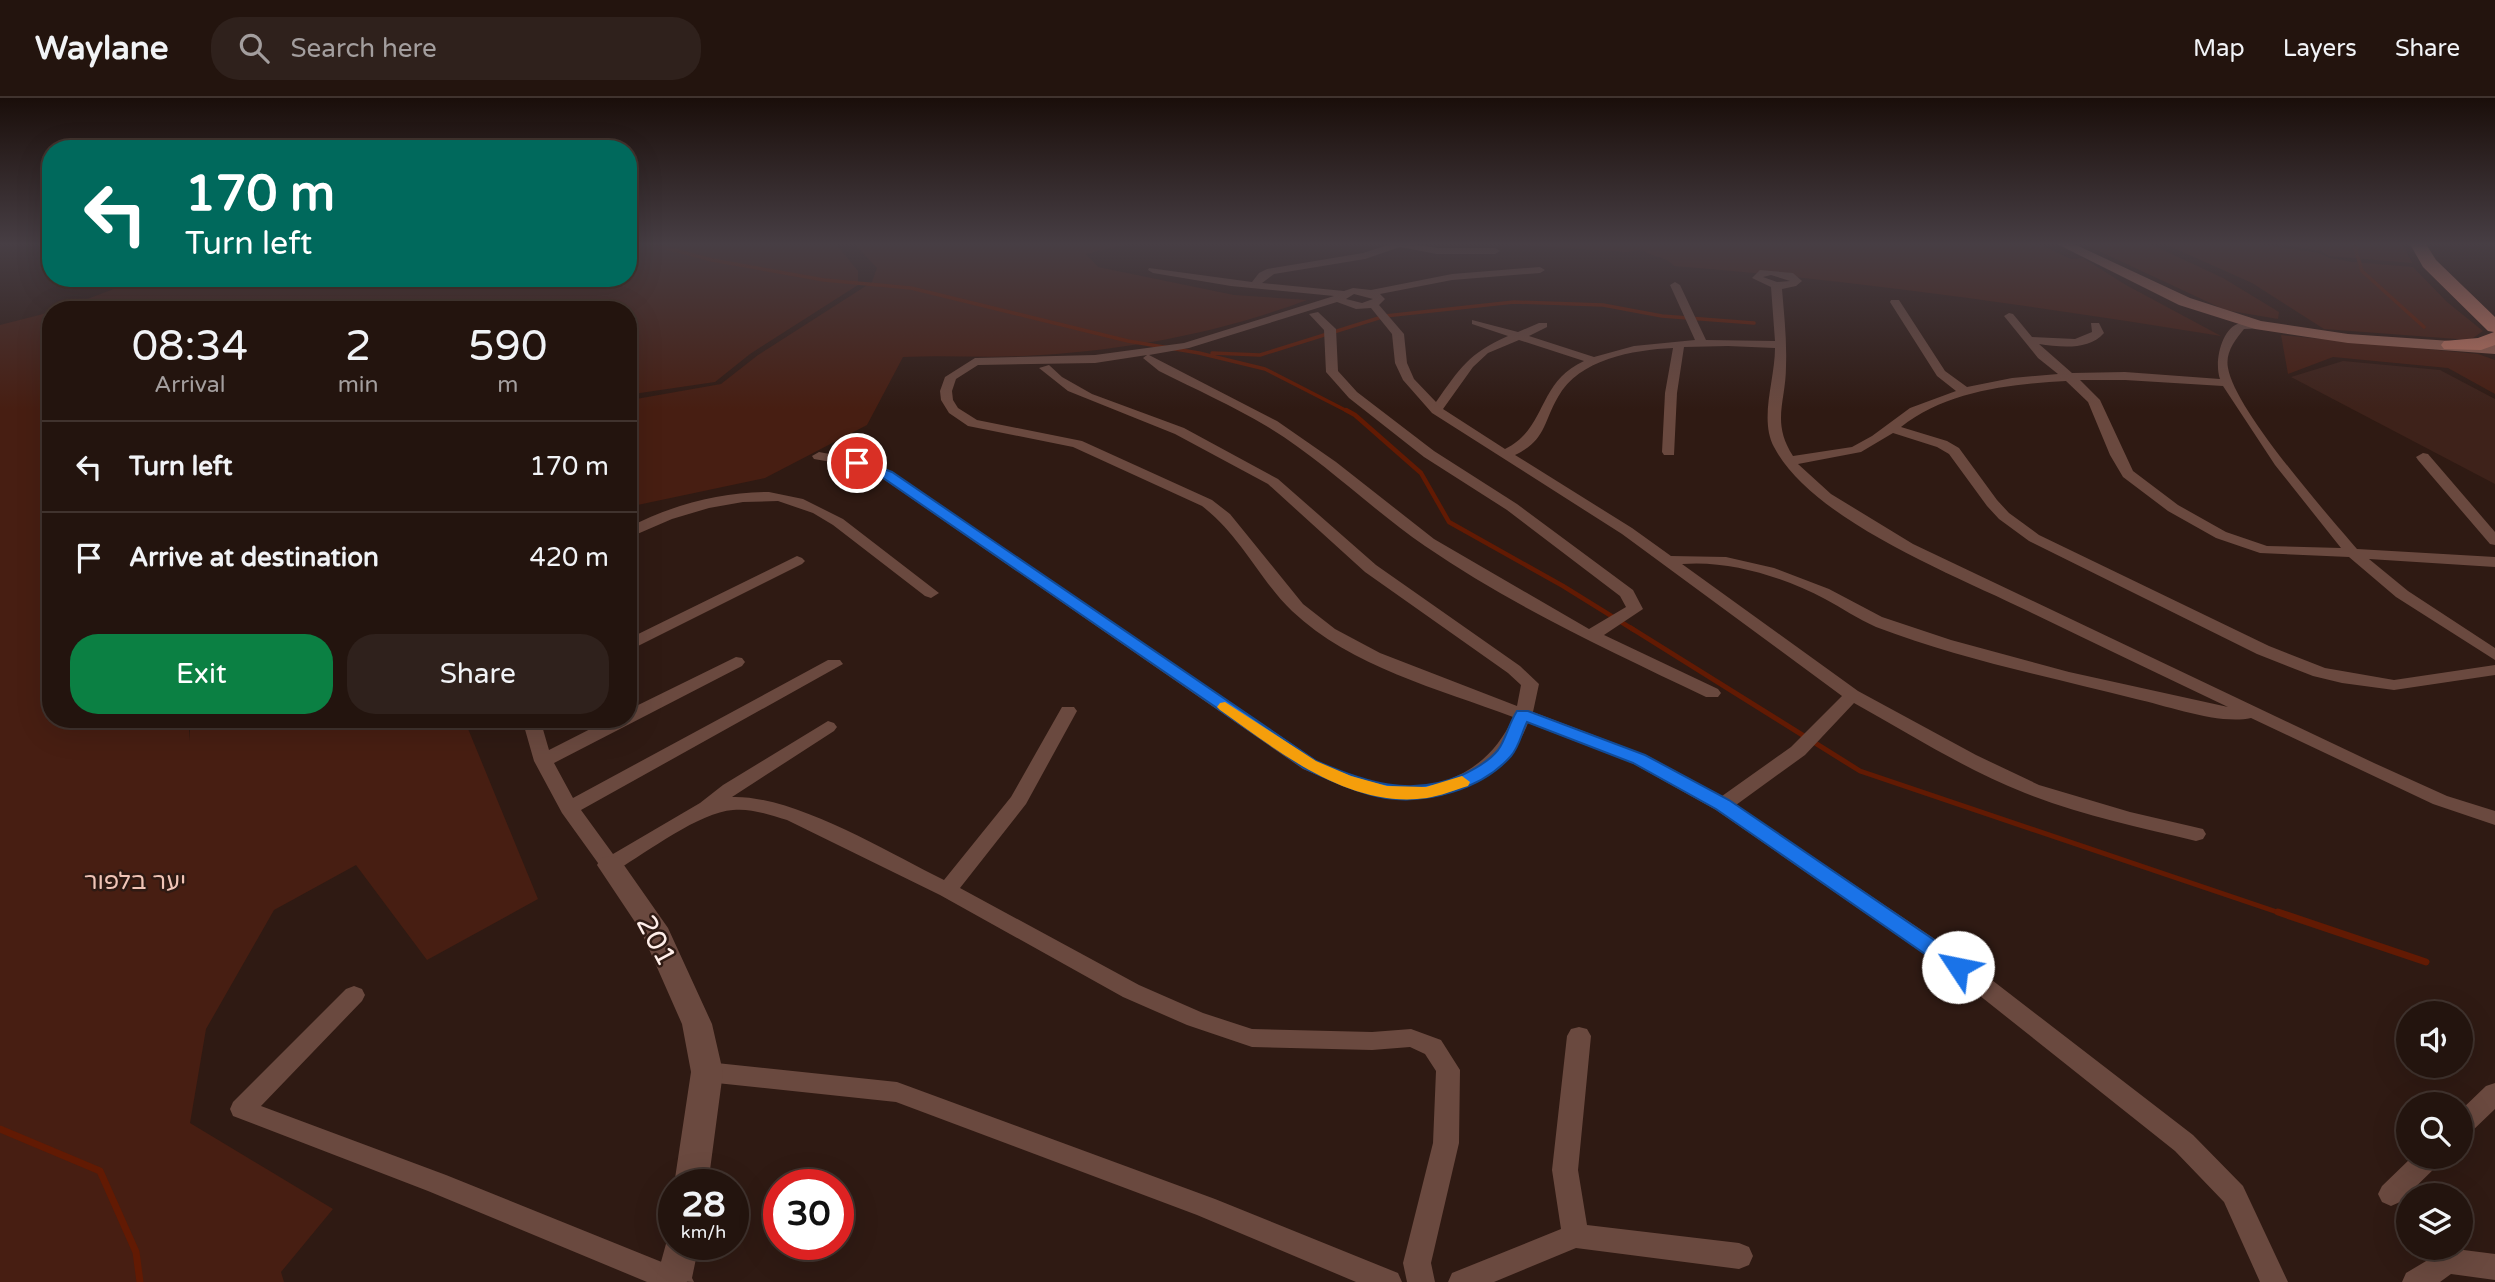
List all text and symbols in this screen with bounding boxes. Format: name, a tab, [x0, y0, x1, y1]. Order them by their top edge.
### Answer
search box	[211, 17, 701, 80]
text: Waylane	[35, 29, 169, 68]
icon: search	[235, 29, 273, 67]
text: Search here	[291, 33, 437, 64]
text: Map	[2193, 34, 2245, 63]
text: Layers	[2283, 34, 2357, 63]
text: Share	[2395, 34, 2460, 63]
text: 170 m	[185, 165, 335, 224]
icon: left	[70, 168, 161, 259]
text: Turn left	[185, 225, 312, 263]
text: 08:34	[132, 321, 248, 372]
text: 2	[345, 321, 371, 372]
text: 590	[468, 321, 547, 372]
text: Arrival	[154, 371, 225, 399]
text: min	[338, 371, 379, 399]
text: m	[497, 371, 518, 399]
pin	[827, 433, 887, 493]
icon: arrive	[838, 444, 876, 482]
icon: left	[70, 448, 108, 486]
text: Turn left	[129, 451, 232, 482]
text: 170 m	[529, 451, 609, 482]
icon: arrive	[70, 539, 108, 577]
text: Arrive at destination	[129, 542, 379, 573]
text: 420 m	[529, 542, 609, 573]
button: Exit	[70, 634, 333, 714]
button: Share	[347, 634, 609, 714]
park label: יער בלפור	[84, 867, 186, 896]
street label: 201	[629, 909, 684, 972]
position arrow	[1921, 930, 1995, 1004]
map controls	[2396, 1001, 2473, 1260]
button: sound	[2396, 1001, 2473, 1078]
button: search	[2396, 1092, 2473, 1169]
speed limit sign: 30	[763, 1169, 854, 1260]
button: layers	[2396, 1183, 2473, 1260]
text: 28	[682, 1184, 725, 1226]
text: km/h	[681, 1221, 726, 1243]

